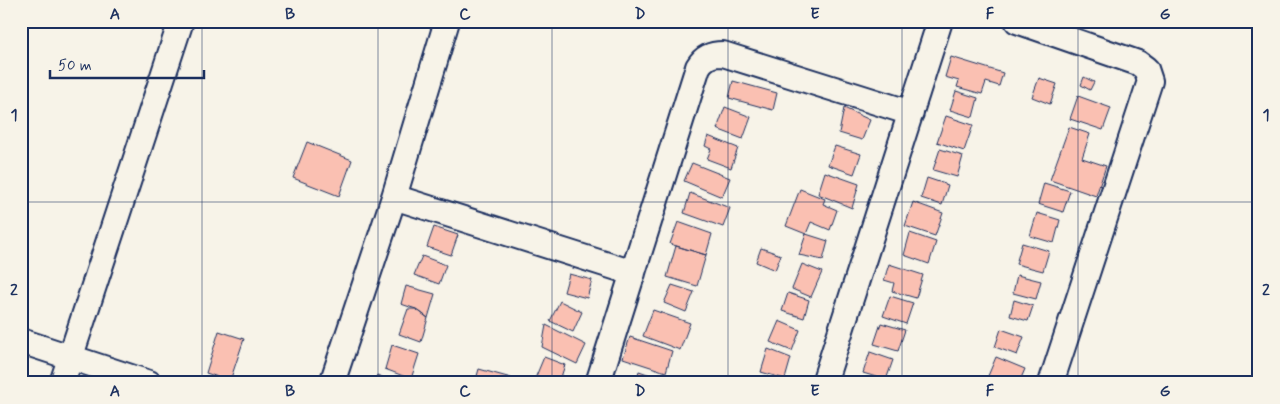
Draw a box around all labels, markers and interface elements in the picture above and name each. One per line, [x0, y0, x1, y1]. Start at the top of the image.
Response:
text: A [110, 4, 120, 25]
text: B [285, 4, 295, 25]
text: C [459, 4, 471, 25]
text: D [634, 4, 646, 25]
text: E [810, 4, 820, 25]
text: F [986, 4, 995, 25]
text: G [1160, 4, 1171, 25]
scale bar [50, 48, 204, 80]
text: 50 m [58, 56, 92, 76]
text: 1 [10, 105, 18, 126]
text: 1 [1262, 105, 1270, 126]
text: 2 [10, 280, 18, 301]
text: 2 [1262, 280, 1270, 301]
text: A [110, 381, 120, 402]
text: B [285, 381, 295, 402]
text: C [459, 381, 471, 402]
text: D [634, 381, 646, 402]
text: E [810, 381, 820, 402]
text: F [986, 381, 995, 402]
text: G [1160, 381, 1171, 402]

